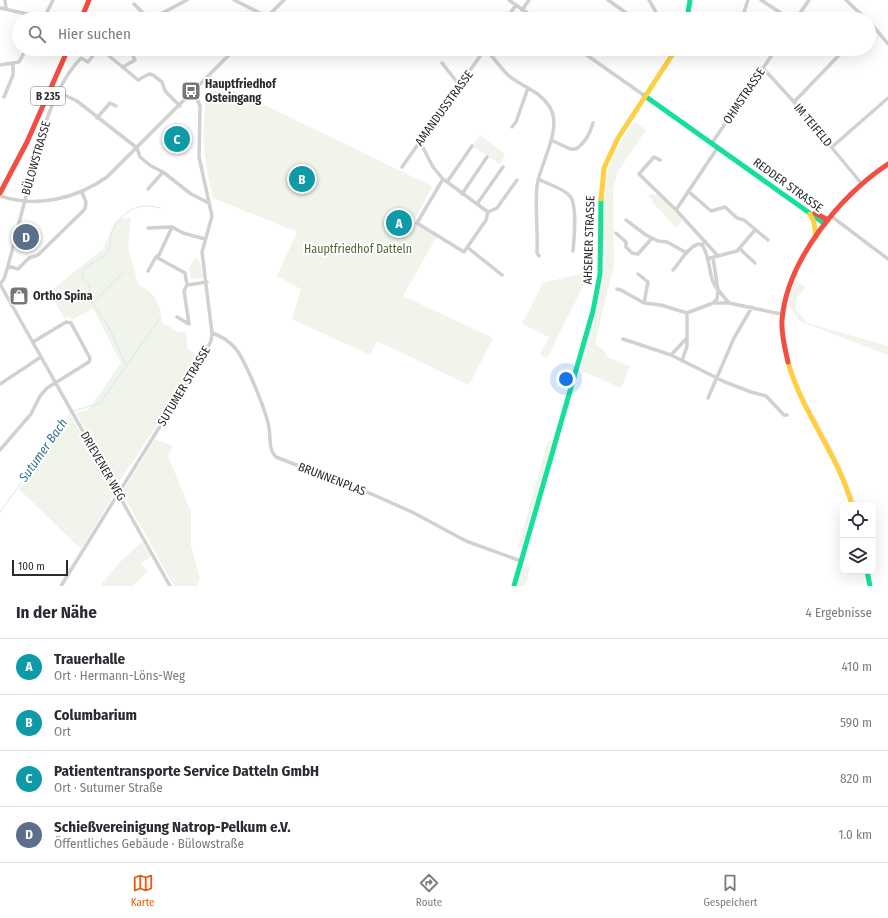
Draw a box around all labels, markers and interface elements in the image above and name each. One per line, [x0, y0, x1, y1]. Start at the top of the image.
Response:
search box [12, 12, 876, 56]
icon: search [26, 23, 48, 45]
text: Hier suchen [58, 25, 131, 43]
street label: OHMSTRASSE [720, 65, 768, 127]
street label: AMANDUSSTRASSE [412, 67, 476, 148]
place label: Hauptfriedhof Osteingang [205, 77, 277, 105]
bus stop icon: Hauptfriedhof Osteingang [180, 80, 202, 102]
road number: B 235 [31, 87, 65, 105]
street label: IM TEIFELD [791, 101, 835, 149]
street label: BÜLOWSTRASSE [17, 119, 53, 197]
pin: C [164, 124, 190, 154]
street label: REDDER STRASSE [750, 155, 826, 215]
pin: B [289, 164, 315, 194]
street label: AHSENER STRASSE [580, 195, 598, 285]
pin: A [386, 208, 412, 238]
pin: D [13, 222, 39, 252]
park label: Hauptfriedhof Datteln [304, 242, 412, 256]
shop icon: Ortho Spina [8, 285, 30, 307]
place label: Ortho Spina [33, 289, 93, 303]
street label: SUTUMER STRASSE [155, 343, 214, 428]
your location [556, 369, 576, 389]
water label: Sutumer Bach [15, 415, 70, 485]
street label: DRIEVENER WEG [78, 429, 129, 503]
street label: BRUNNENPLAS [296, 460, 368, 498]
map controls [840, 502, 876, 574]
button: locate [840, 502, 876, 538]
button: layers [840, 538, 876, 574]
scale bar [12, 558, 68, 577]
text: 100 m [18, 560, 45, 573]
text: In der Nähe [16, 602, 97, 623]
text: 4 Ergebnisse [806, 605, 872, 620]
text: Trauerhalle [54, 650, 125, 668]
text: A [25, 659, 33, 674]
text: 410 m [842, 659, 872, 674]
text: Ort · Hermann-Löns-Weg [54, 668, 185, 683]
text: Columbarium [54, 706, 137, 724]
text: B [25, 715, 33, 730]
text: 590 m [840, 715, 872, 730]
text: Ort [54, 724, 71, 739]
text: Patiententransporte Service Datteln GmbH [54, 762, 319, 780]
text: C [26, 771, 32, 786]
text: 820 m [840, 771, 872, 786]
text: Ort · Sutumer Straße [54, 780, 163, 795]
text: Schießvereinigung Natrop-Pelkum e.V. [54, 818, 291, 836]
text: D [25, 827, 33, 842]
text: 1.0 km [838, 827, 872, 842]
text: Öffentliches Gebäude · Bülowstraße [54, 836, 244, 851]
tab: Karte [131, 872, 155, 909]
tab: Route [416, 872, 442, 909]
tab: Gespeichert [703, 872, 757, 909]

